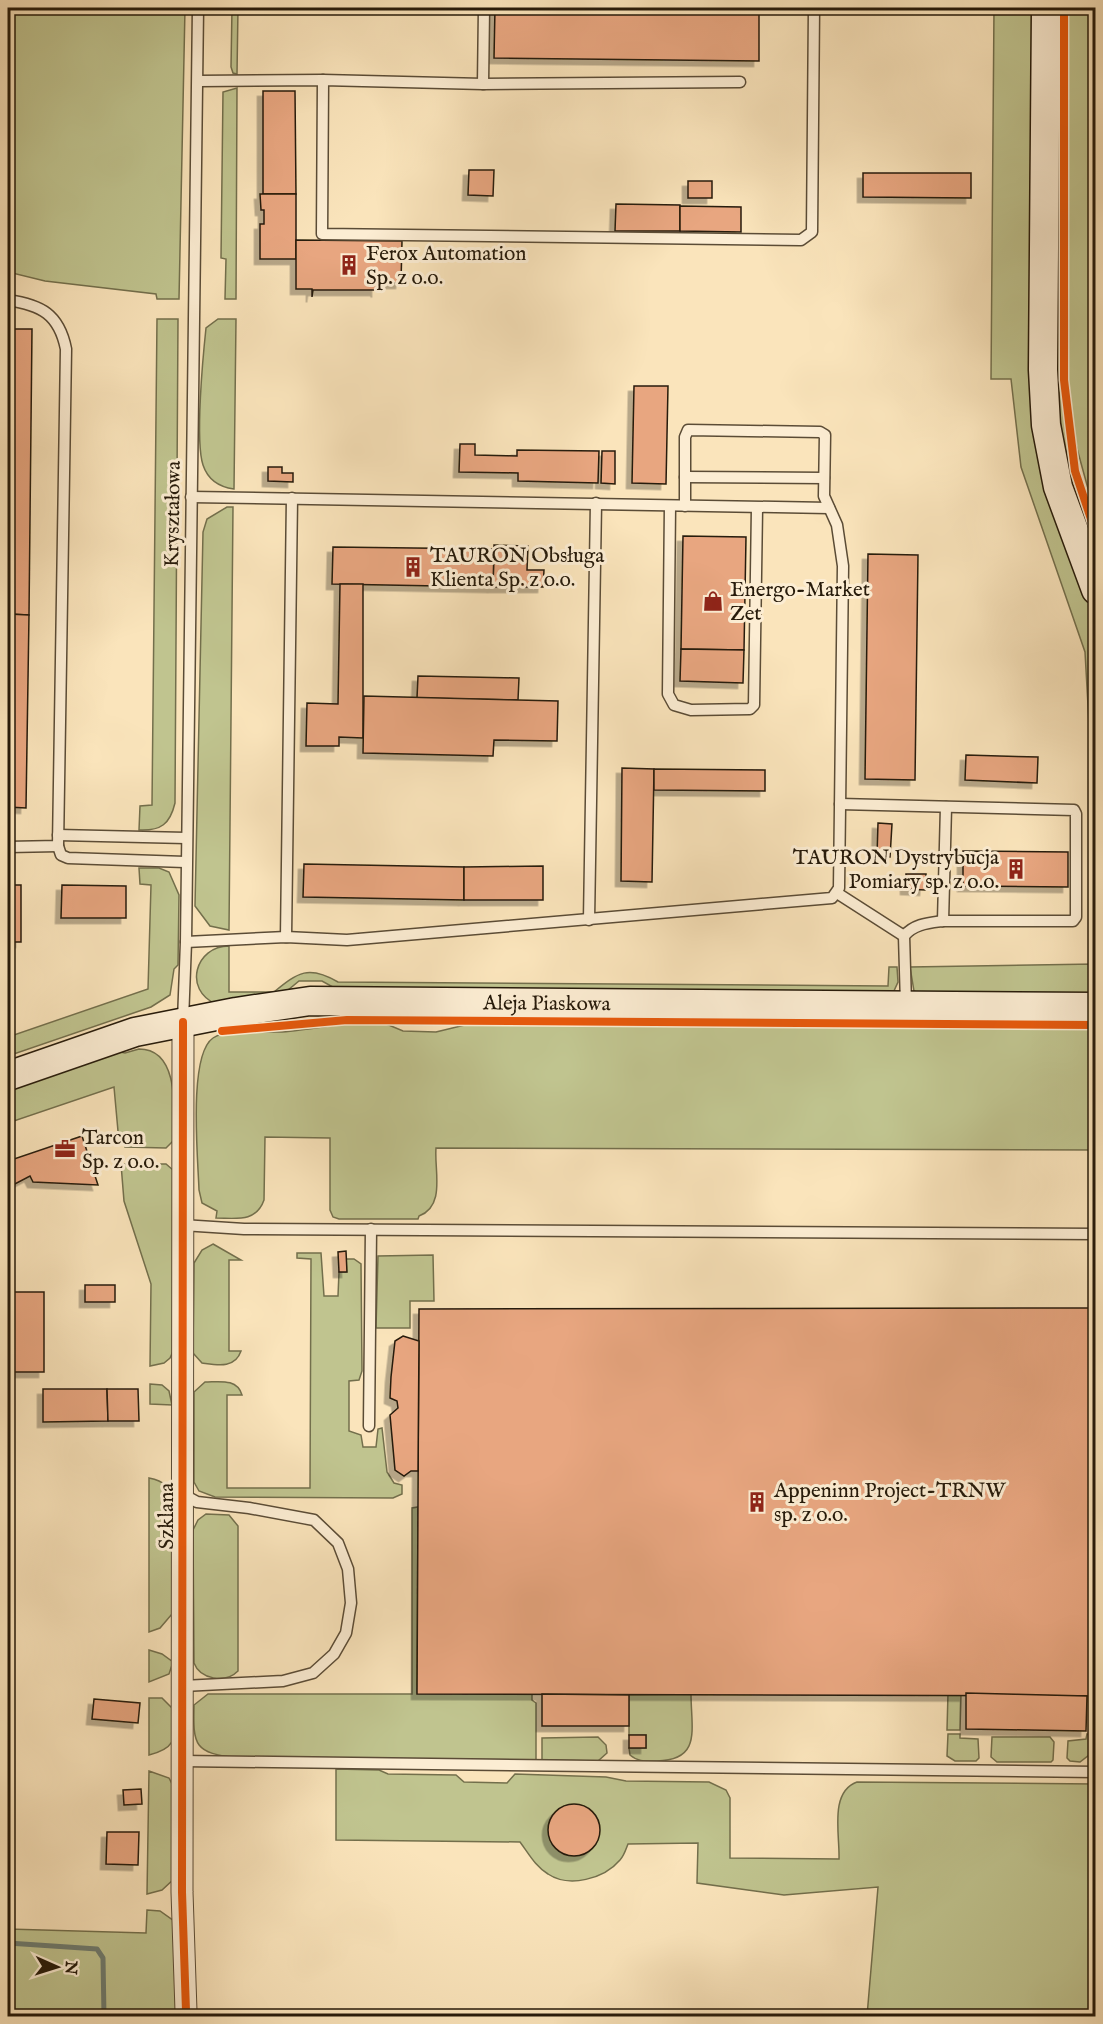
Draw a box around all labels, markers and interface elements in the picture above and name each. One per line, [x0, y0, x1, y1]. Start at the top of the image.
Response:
place label: Ferox Automation Sp. z o.o. [366, 241, 526, 292]
building icon: Ferox Automation Sp. z o.o. [337, 253, 361, 277]
street label: Kryształowa [159, 460, 188, 567]
place label: TAURON Obsługa Klienta Sp. z o.o. [430, 543, 605, 594]
building icon: TAURON Obsługa Klienta Sp. z o.o. [401, 555, 425, 579]
place label: Energo-Market Zet [730, 577, 870, 628]
shop icon: Energo-Market Zet [701, 589, 725, 613]
place label: TAURON Dystrybucja Pomiary sp. z o.o. [793, 845, 1000, 896]
building icon: TAURON Dystrybucja Pomiary sp. z o.o. [1004, 857, 1028, 881]
street label: Aleja Piaskowa [482, 990, 612, 1018]
place label: Tarcon Sp. z o.o. [82, 1125, 159, 1176]
office icon: Tarcon Sp. z o.o. [53, 1137, 77, 1161]
place label: Appeninn Project-TRNW sp. z o.o. [773, 1478, 1006, 1529]
street label: Szklana [154, 1482, 181, 1549]
building icon: Appeninn Project-TRNW sp. z o.o. [745, 1490, 769, 1514]
north arrow [27, 1937, 87, 1997]
text: N [60, 1959, 80, 1975]

